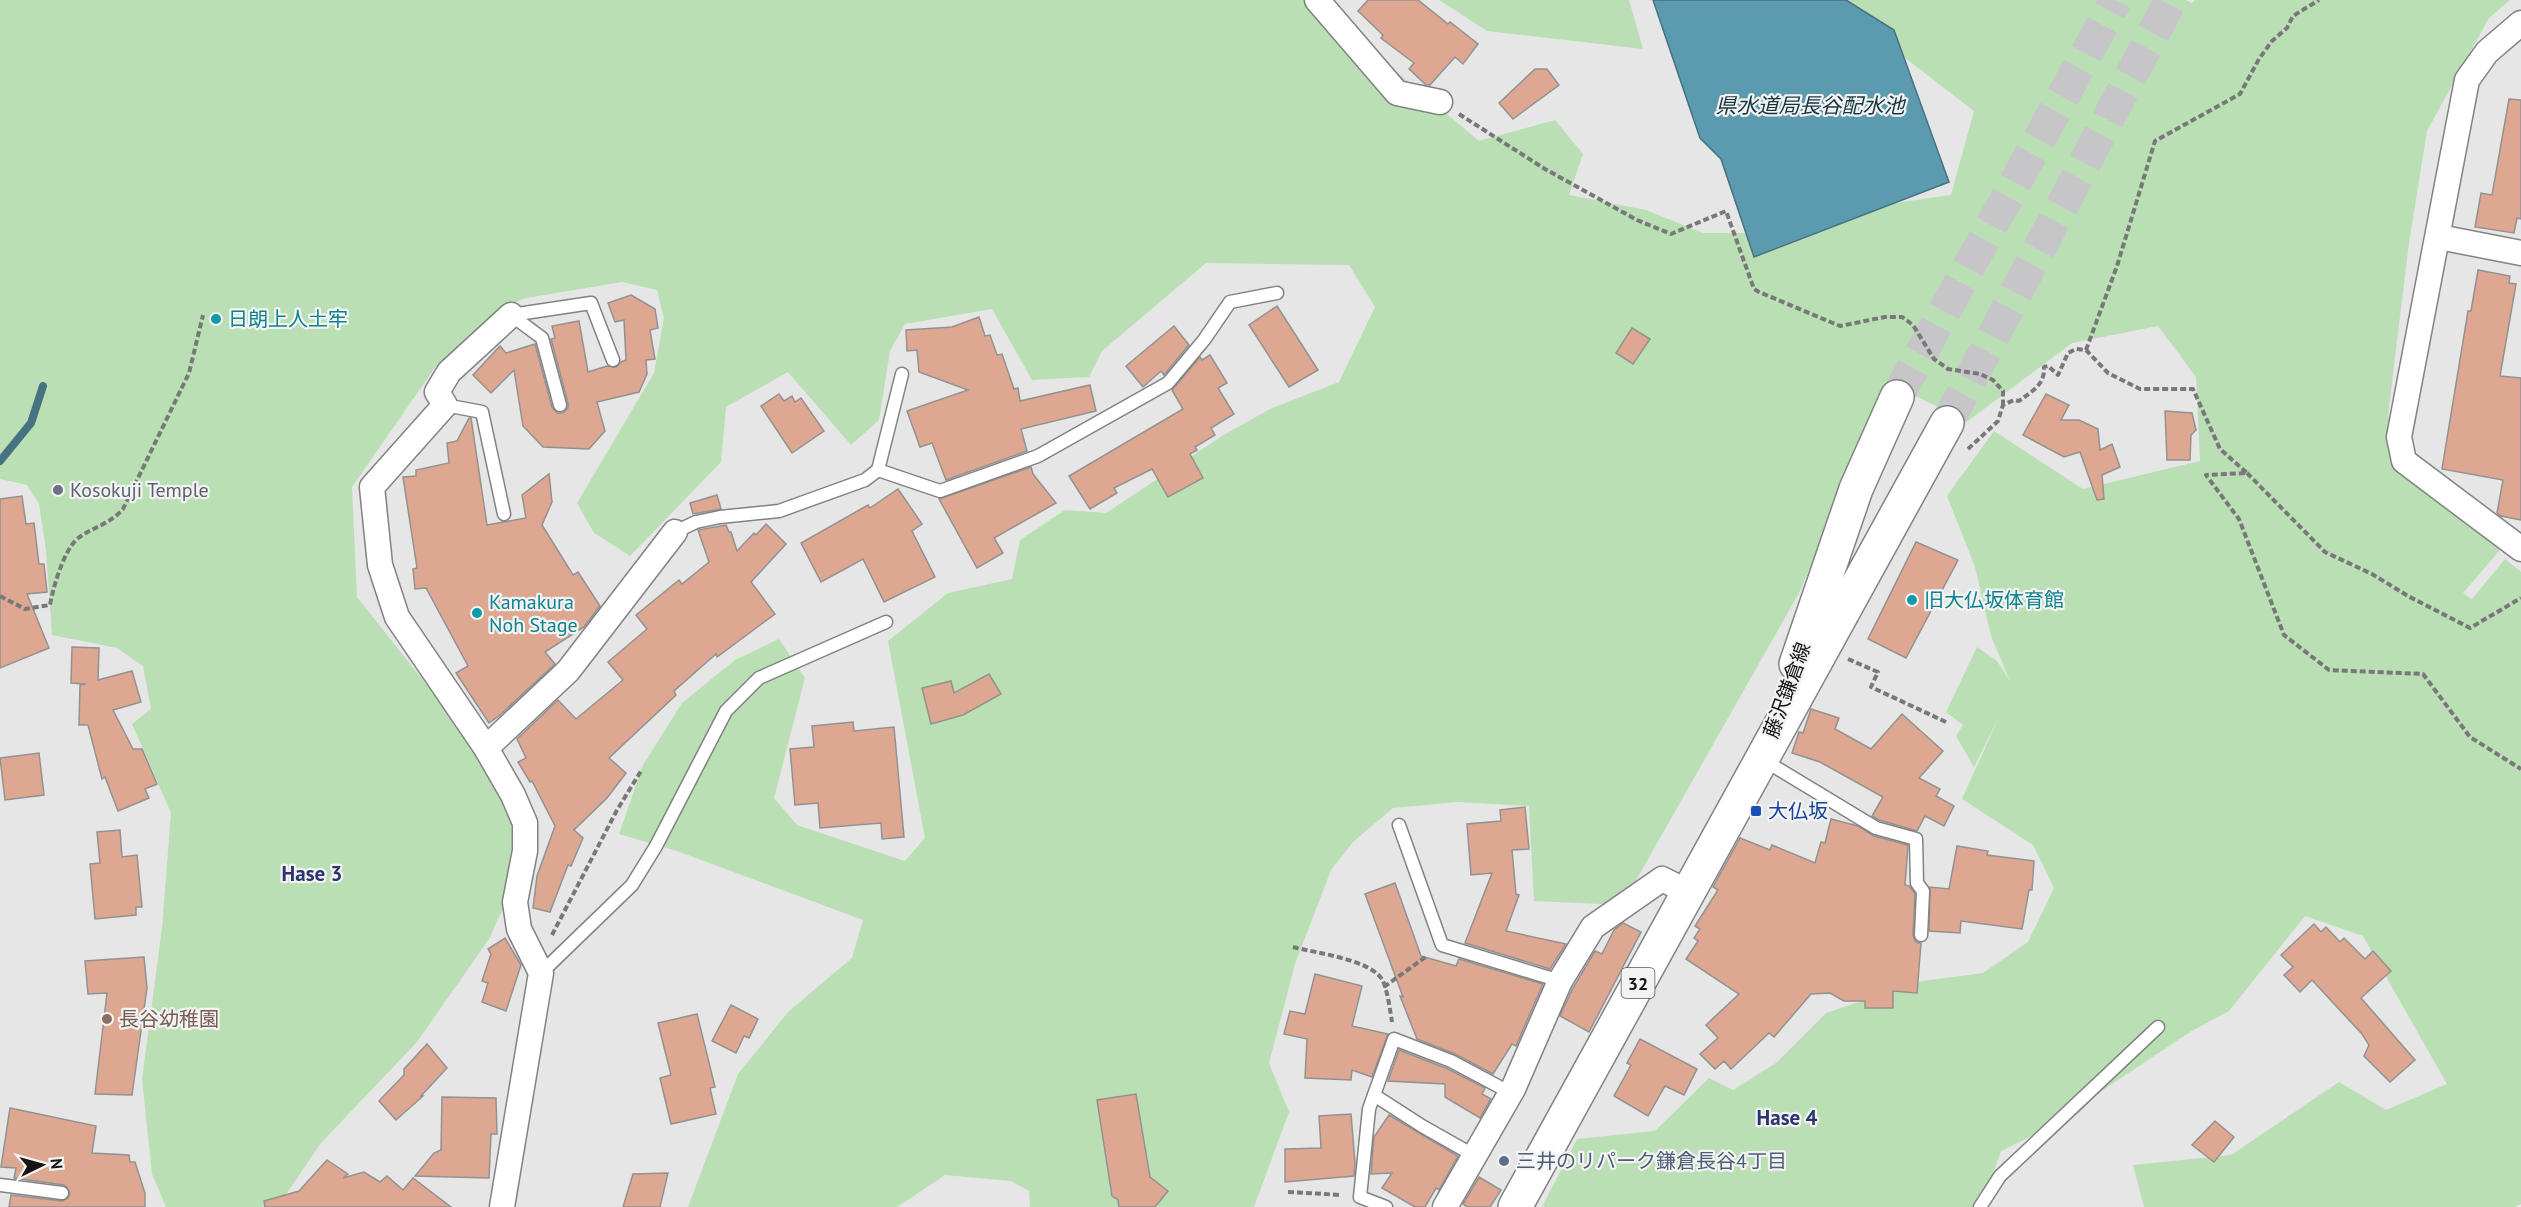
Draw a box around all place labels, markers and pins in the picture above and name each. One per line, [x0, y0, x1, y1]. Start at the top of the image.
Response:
place label: 日朗上人土牢 [228, 306, 348, 332]
marker: 日朗上人土牢 [209, 312, 223, 326]
place label: Kosokuji Temple [70, 477, 209, 503]
marker: Kosokuji Temple [51, 483, 65, 497]
place label: 旧大仏坂体育館 [1924, 587, 2064, 613]
place label: Kamakura Noh Stage [489, 589, 578, 638]
marker: 旧大仏坂体育館 [1905, 593, 1919, 607]
marker: Kamakura Noh Stage [470, 606, 484, 620]
place label: 大仏坂 [1768, 798, 1828, 824]
marker: 大仏坂 [1749, 804, 1763, 818]
place label: 長谷幼稚園 [119, 1006, 219, 1032]
marker: 長谷幼稚園 [100, 1012, 114, 1026]
place label: 三井のリパーク鎌倉長谷4丁目 [1516, 1148, 1787, 1174]
marker: 三井のリパーク鎌倉長谷4丁目 [1497, 1154, 1511, 1168]

